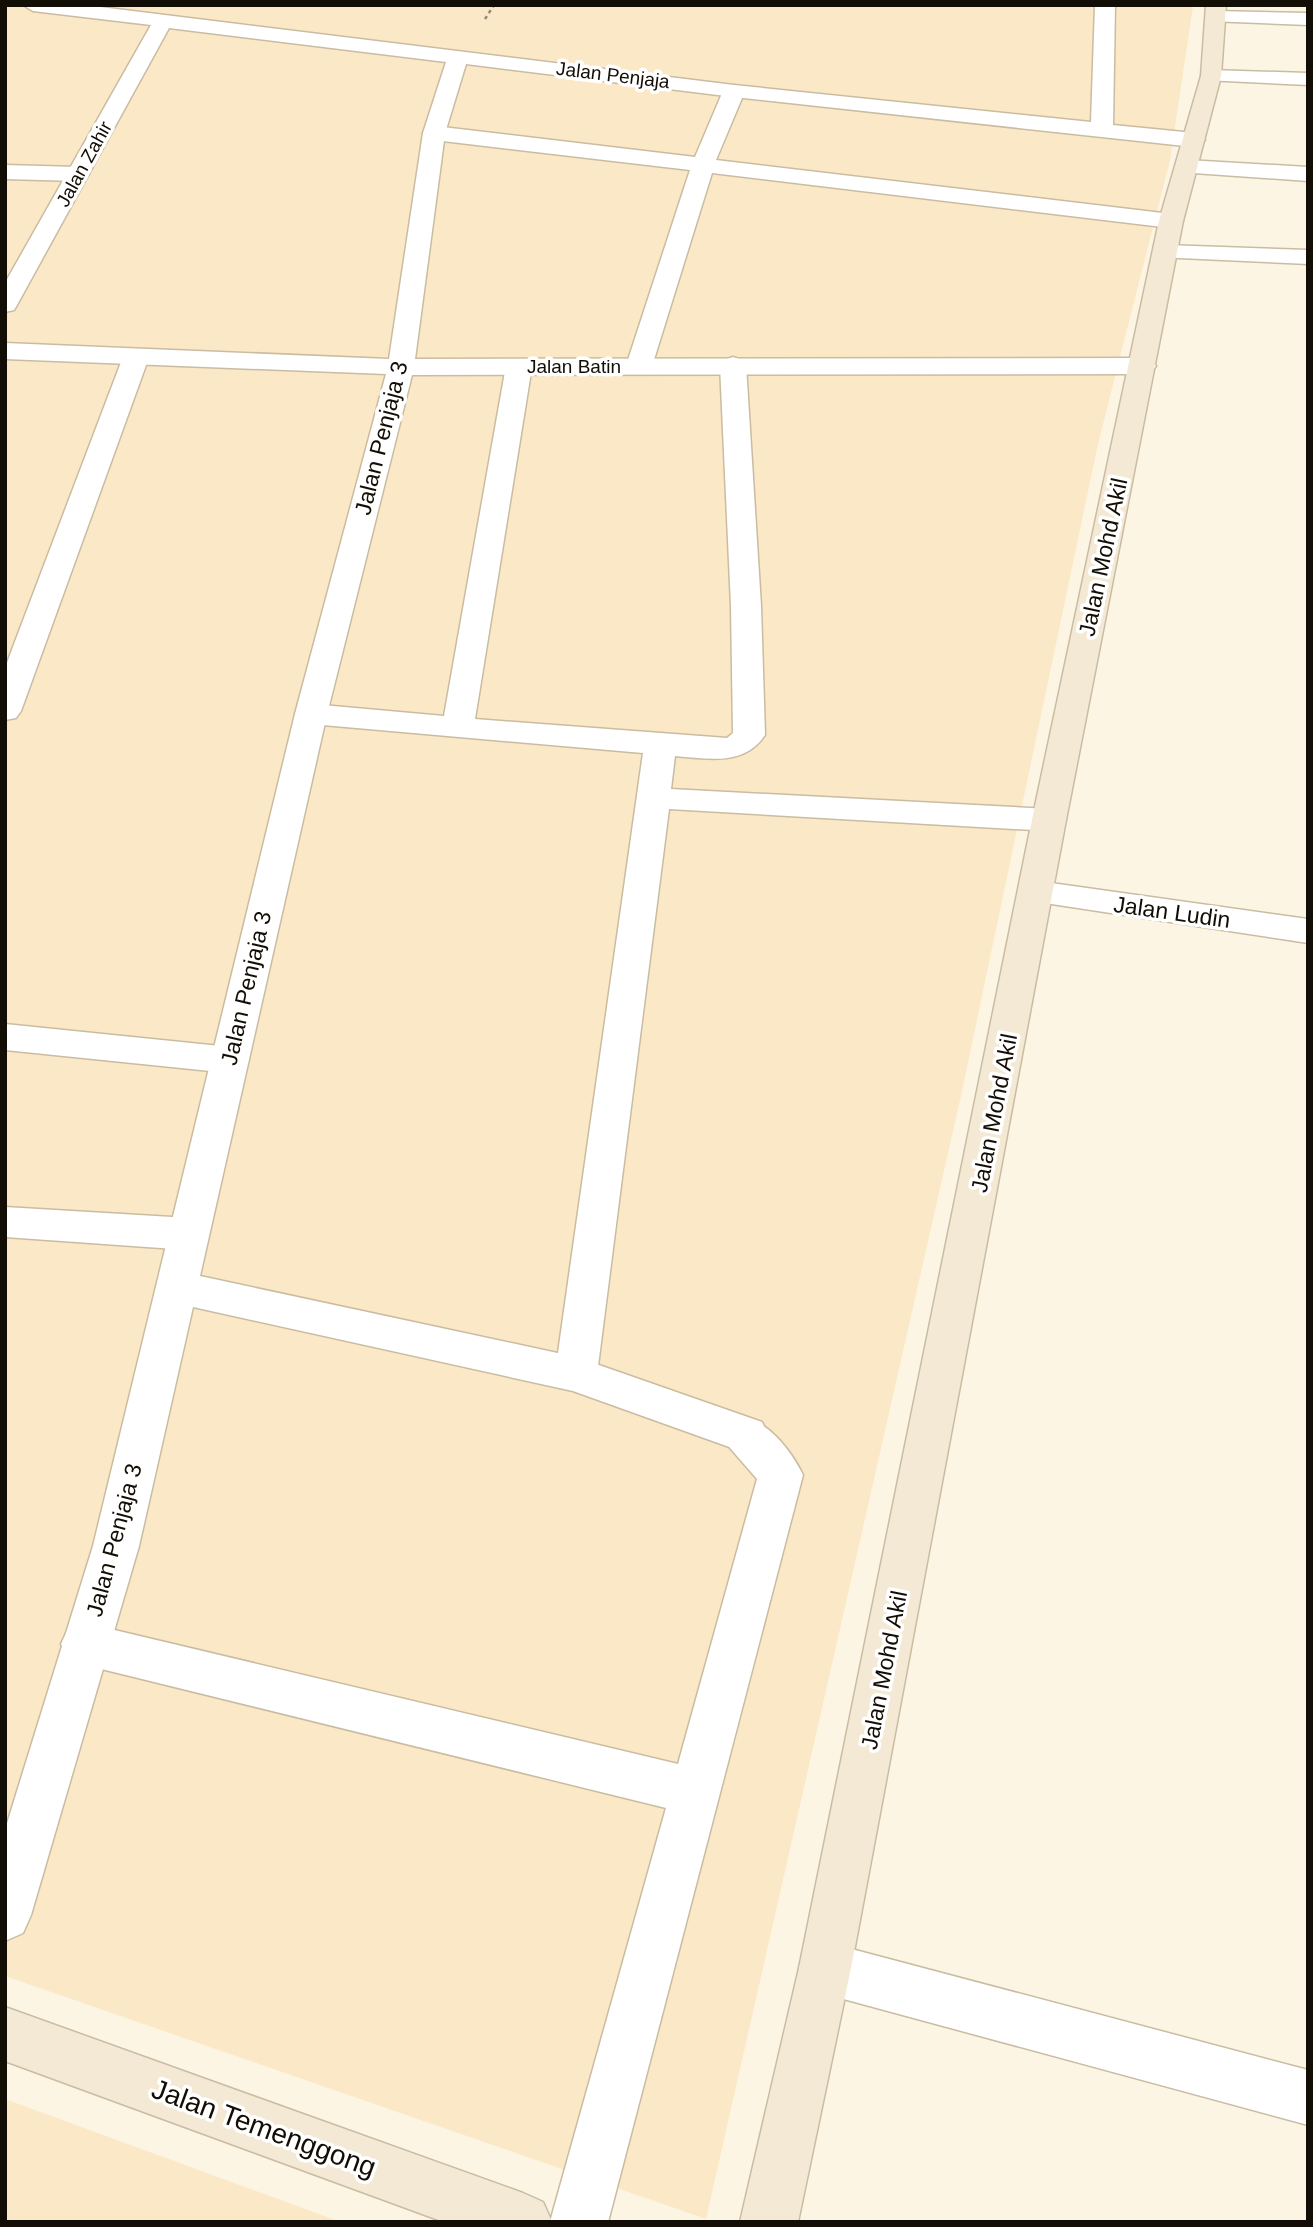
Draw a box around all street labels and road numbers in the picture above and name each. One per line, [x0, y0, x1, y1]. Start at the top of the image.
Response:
street label: Jalan Penjaja [555, 58, 671, 92]
street label: Jalan Zahir [52, 117, 116, 210]
street label: Jalan Batin [527, 356, 621, 377]
street label: Jalan Penjaja 3 [349, 359, 413, 517]
street label: Jalan Mohd Akil [1074, 476, 1132, 638]
street label: Jalan Ludin [1112, 891, 1232, 933]
street label: Jalan Penjaja 3 [216, 908, 276, 1068]
street label: Jalan Mohd Akil [966, 1031, 1022, 1195]
street label: Jalan Penjaja 3 [81, 1461, 147, 1619]
street label: Jalan Mohd Akil [856, 1588, 912, 1752]
street label: Jalan Temenggong [148, 2073, 380, 2183]

